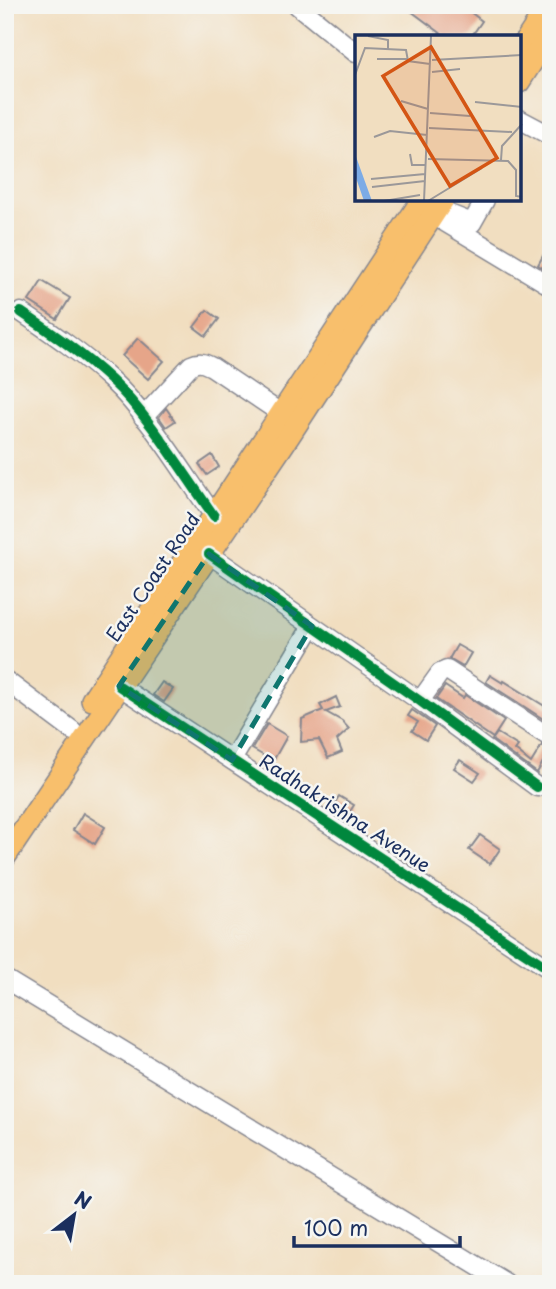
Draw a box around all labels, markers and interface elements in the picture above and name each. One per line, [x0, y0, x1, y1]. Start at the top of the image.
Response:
inset map [355, 35, 521, 201]
street label: East Coast Road [98, 506, 206, 647]
street label: Radhakrishna Avenue [254, 746, 437, 878]
north arrow [38, 1180, 108, 1250]
text: N [70, 1184, 97, 1215]
scale bar [294, 1205, 460, 1249]
text: 100 m [304, 1211, 368, 1243]

